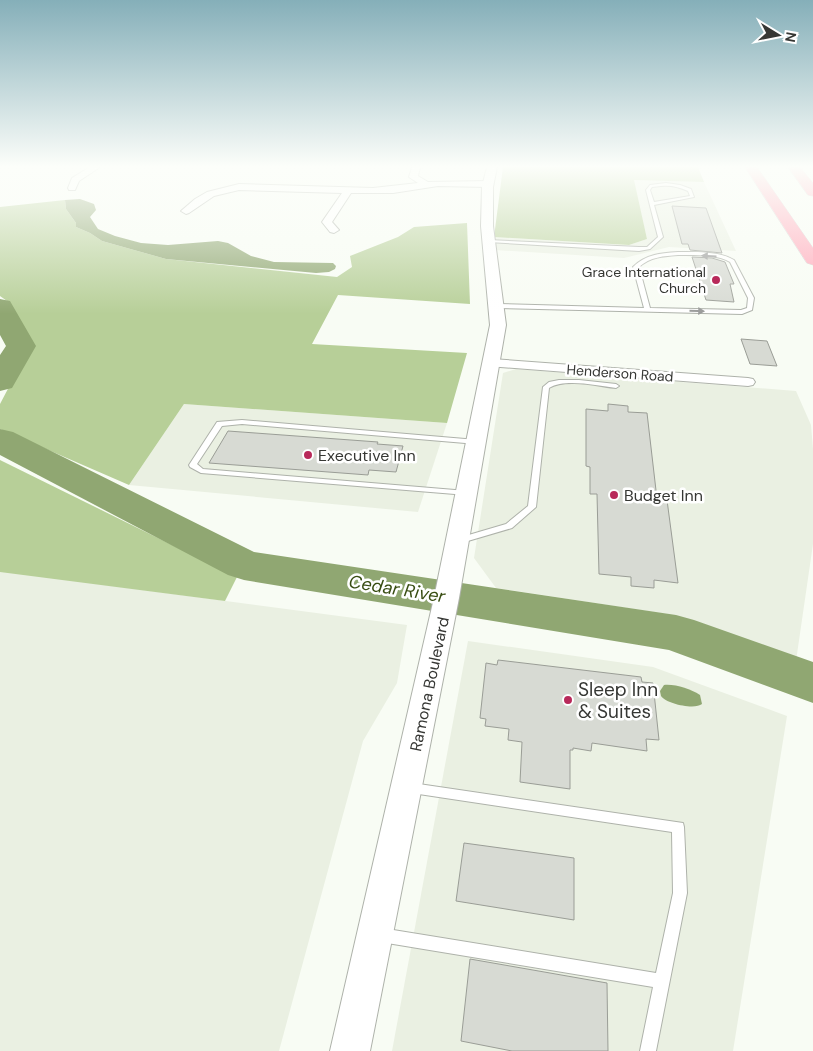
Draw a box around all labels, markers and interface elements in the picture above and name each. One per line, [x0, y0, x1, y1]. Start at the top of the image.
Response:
north arrow [753, 10, 803, 60]
text: N [781, 31, 801, 44]
one-way arrow [700, 251, 716, 259]
place label: Grace International Church [582, 263, 706, 297]
marker: Grace International Church [710, 274, 722, 286]
one-way arrow [689, 307, 705, 315]
street label: Henderson Road [566, 360, 674, 386]
place label: Executive Inn [318, 445, 416, 466]
marker: Executive Inn [302, 449, 314, 461]
place label: Budget Inn [624, 485, 703, 506]
marker: Budget Inn [608, 489, 620, 501]
water label: Cedar River [347, 570, 448, 609]
street label: Ramona Boulevard [405, 615, 454, 753]
place label: Sleep Inn & Suites [578, 677, 658, 724]
marker: Sleep Inn & Suites [562, 694, 574, 706]

